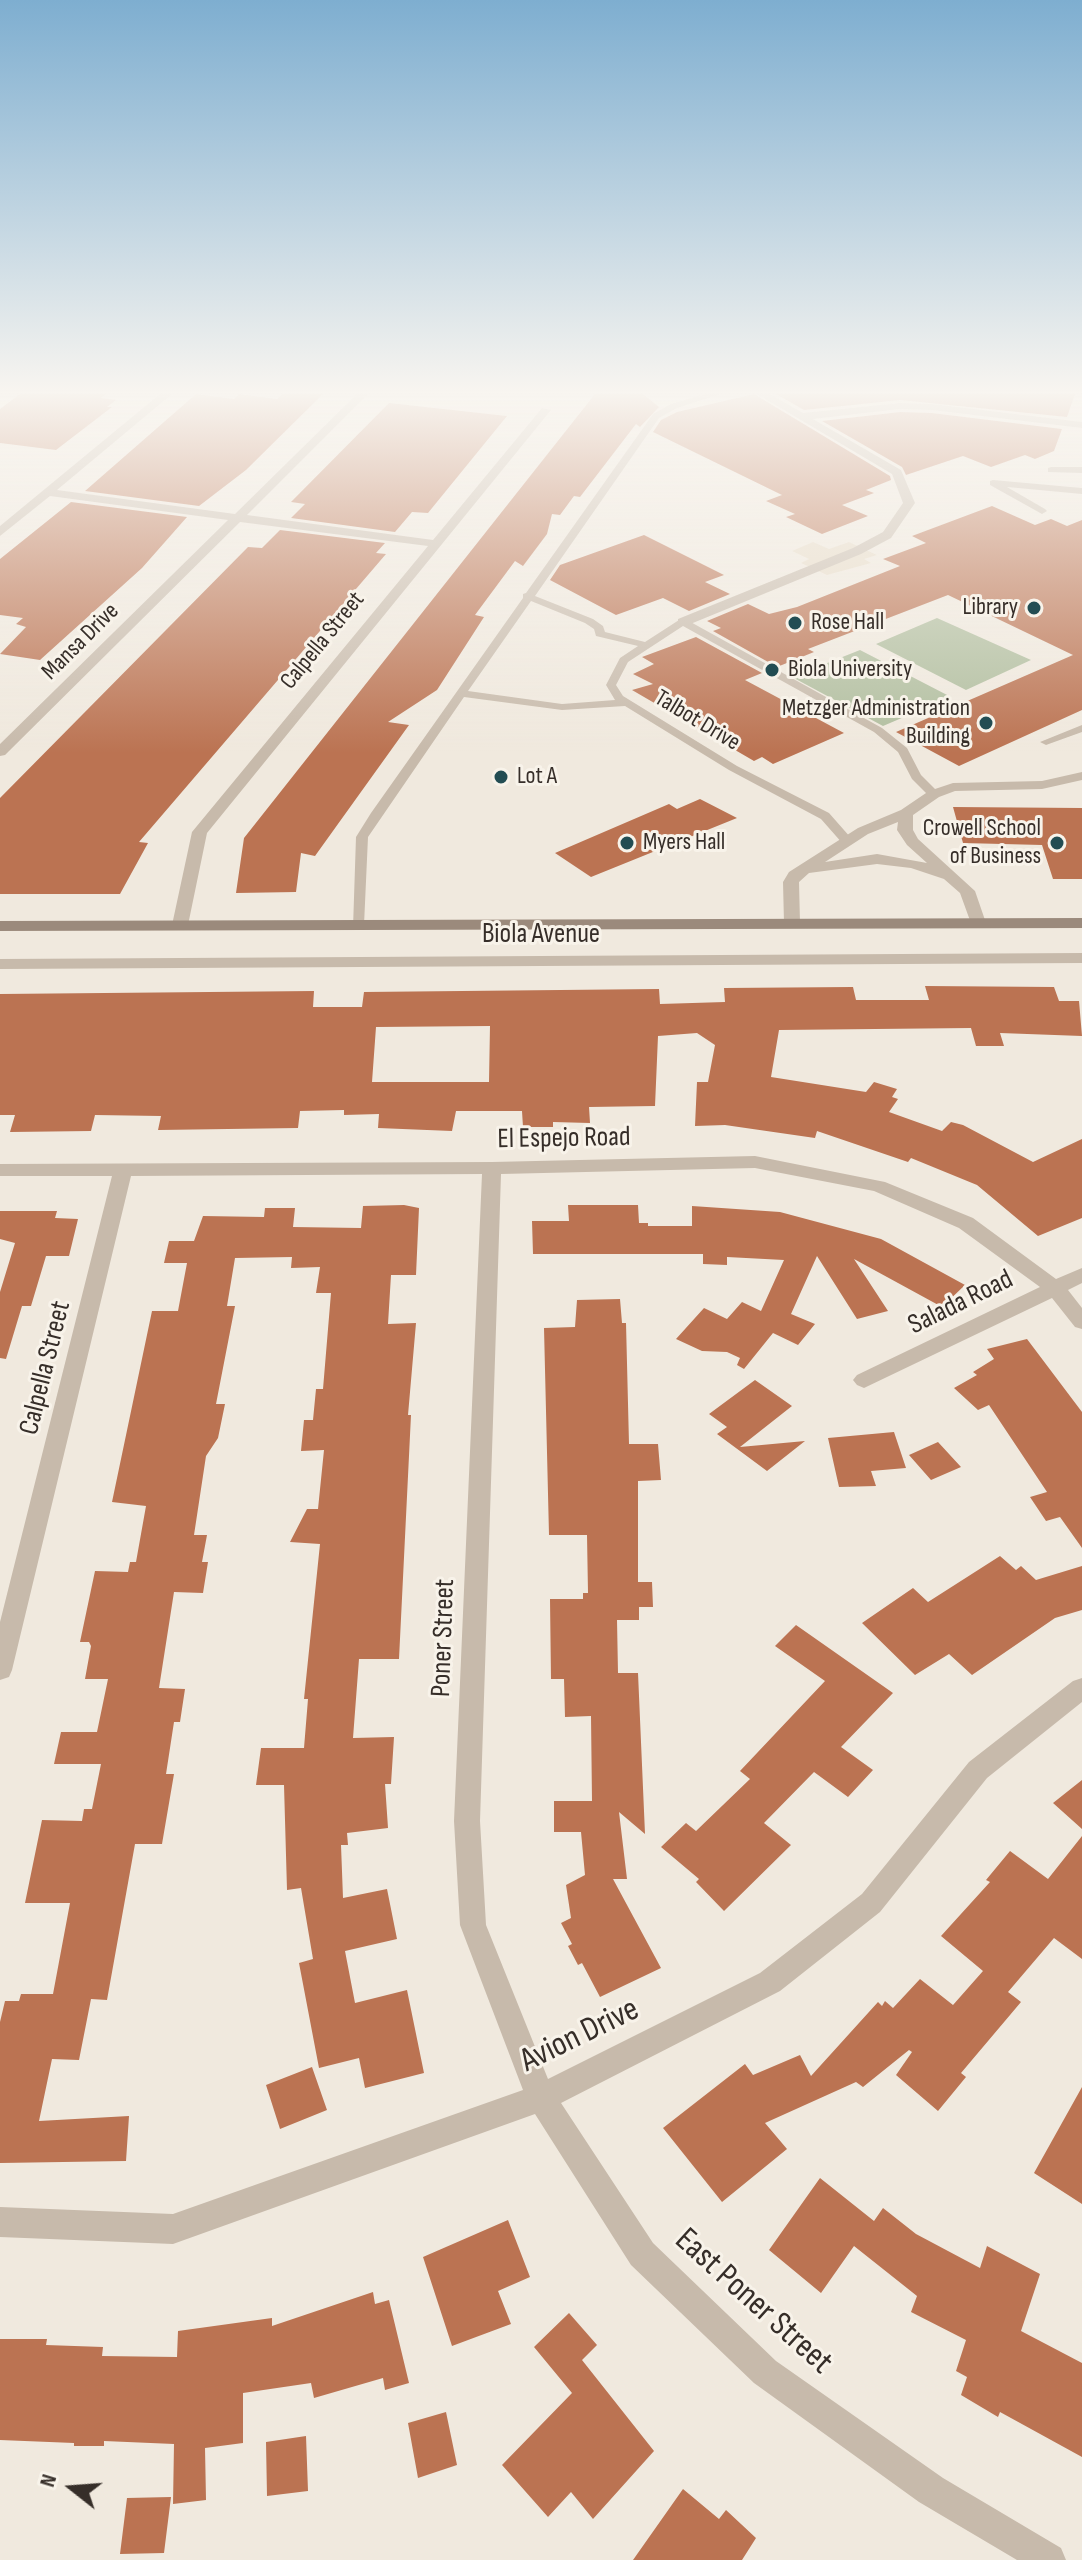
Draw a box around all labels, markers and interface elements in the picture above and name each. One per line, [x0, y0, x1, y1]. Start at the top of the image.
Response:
street label: Calpella Street [275, 586, 371, 696]
place label: Library [963, 594, 1018, 622]
street label: Mansa Drive [36, 597, 126, 687]
marker: Library [1025, 599, 1043, 617]
place label: Rose Hall [811, 609, 884, 637]
marker: Rose Hall [786, 614, 804, 632]
place label: Biola University [788, 656, 912, 684]
marker: Biola University [763, 661, 781, 679]
street label: Talbot Drive [649, 684, 745, 758]
place label: Metzger Administration Building [782, 695, 970, 751]
marker: Metzger Administration Building [977, 714, 995, 732]
place label: Lot A [517, 763, 557, 791]
marker: Lot A [492, 768, 510, 786]
place label: Crowell School of Business [923, 815, 1041, 871]
place label: Myers Hall [643, 829, 725, 857]
marker: Myers Hall [618, 834, 636, 852]
marker: Crowell School of Business [1048, 834, 1066, 852]
street label: Biola Avenue [482, 918, 600, 952]
street label: El Espejo Road [497, 1121, 631, 1157]
street label: Salada Road [903, 1263, 1019, 1343]
street label: Calpella Street [13, 1298, 79, 1438]
street label: Poner Street [425, 1578, 463, 1698]
street label: Avion Drive [514, 1990, 646, 2082]
street label: East Poner Street [666, 2221, 840, 2383]
north arrow [32, 2448, 112, 2528]
text: N [34, 2471, 63, 2490]

